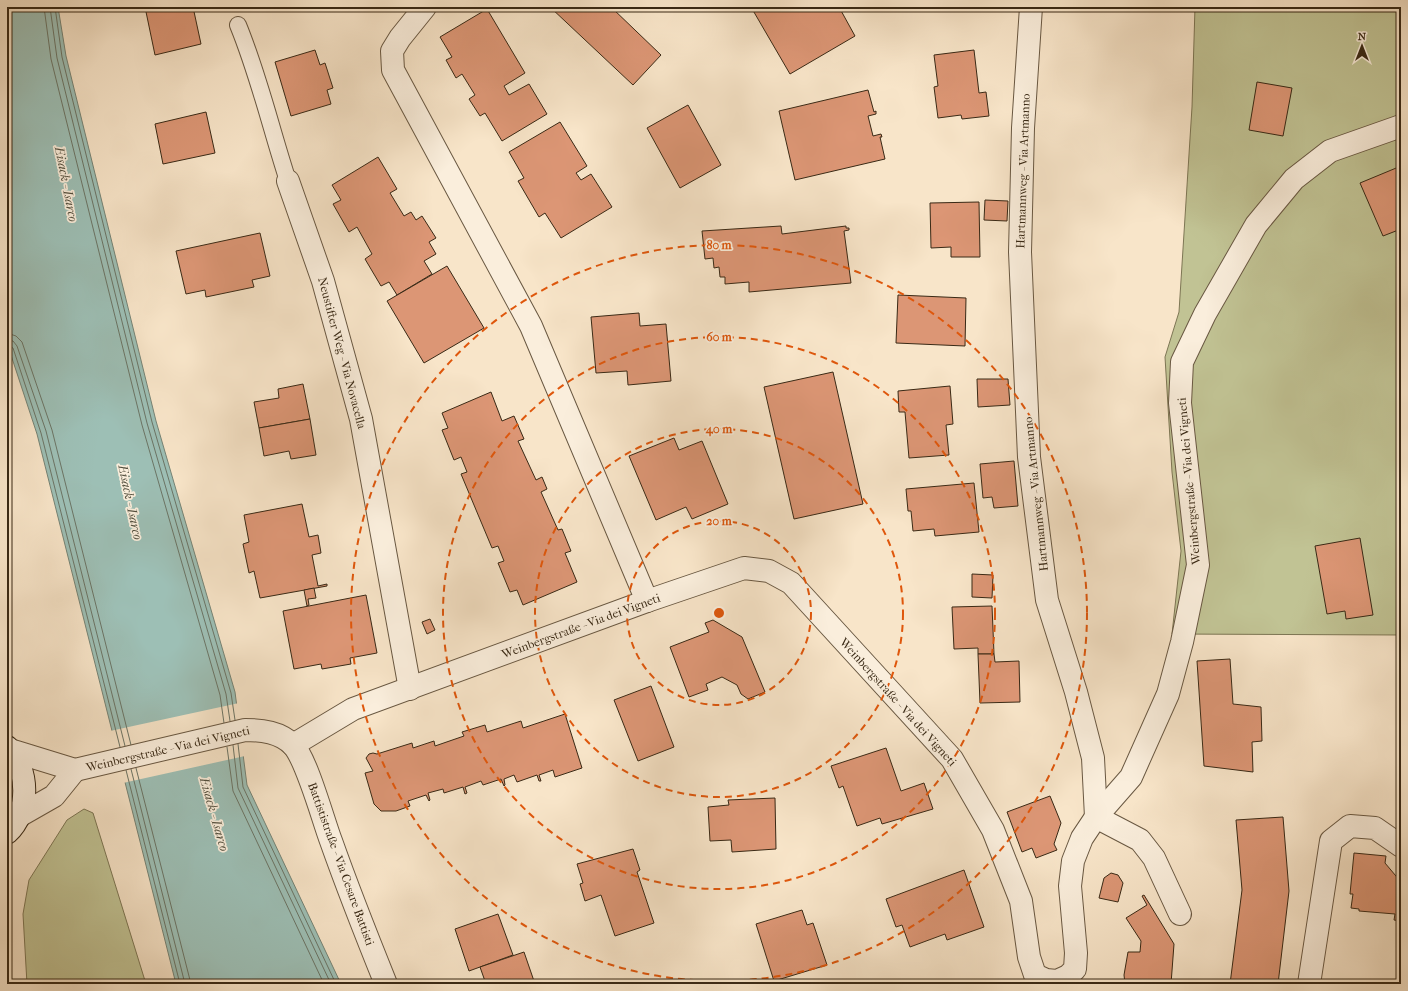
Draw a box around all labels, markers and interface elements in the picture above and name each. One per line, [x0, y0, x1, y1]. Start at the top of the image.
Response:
north arrow [1342, 26, 1382, 66]
text: N [1358, 30, 1367, 43]
street label: Hartmannweg - Via Artmanno [1013, 93, 1033, 249]
water label: Eisack - Isarco [52, 144, 81, 223]
text: 80 m [706, 238, 733, 252]
street label: Neustifter Weg - Via Novacella [315, 276, 369, 431]
text: 60 m [706, 330, 733, 344]
street label: Weinbergstraße - Via dei Vigneti [1175, 396, 1203, 566]
street label: Hartmannweg - Via Artmanno [1021, 416, 1051, 572]
text: 40 m [705, 422, 733, 437]
water label: Eisack - Isarco [115, 462, 146, 541]
text: 20 m [706, 514, 733, 528]
street label: Weinbergstraße - Via dei Vigneti [499, 591, 663, 662]
centre of rings [712, 606, 726, 620]
street label: Weinbergstraße - Via dei Vigneti [836, 634, 960, 769]
street label: Weinbergstraße - Via dei Vigneti [84, 723, 252, 775]
water label: Eisack - Isarco [197, 774, 232, 853]
street label: Battististraße - Via Cesare Battisti [305, 781, 377, 948]

